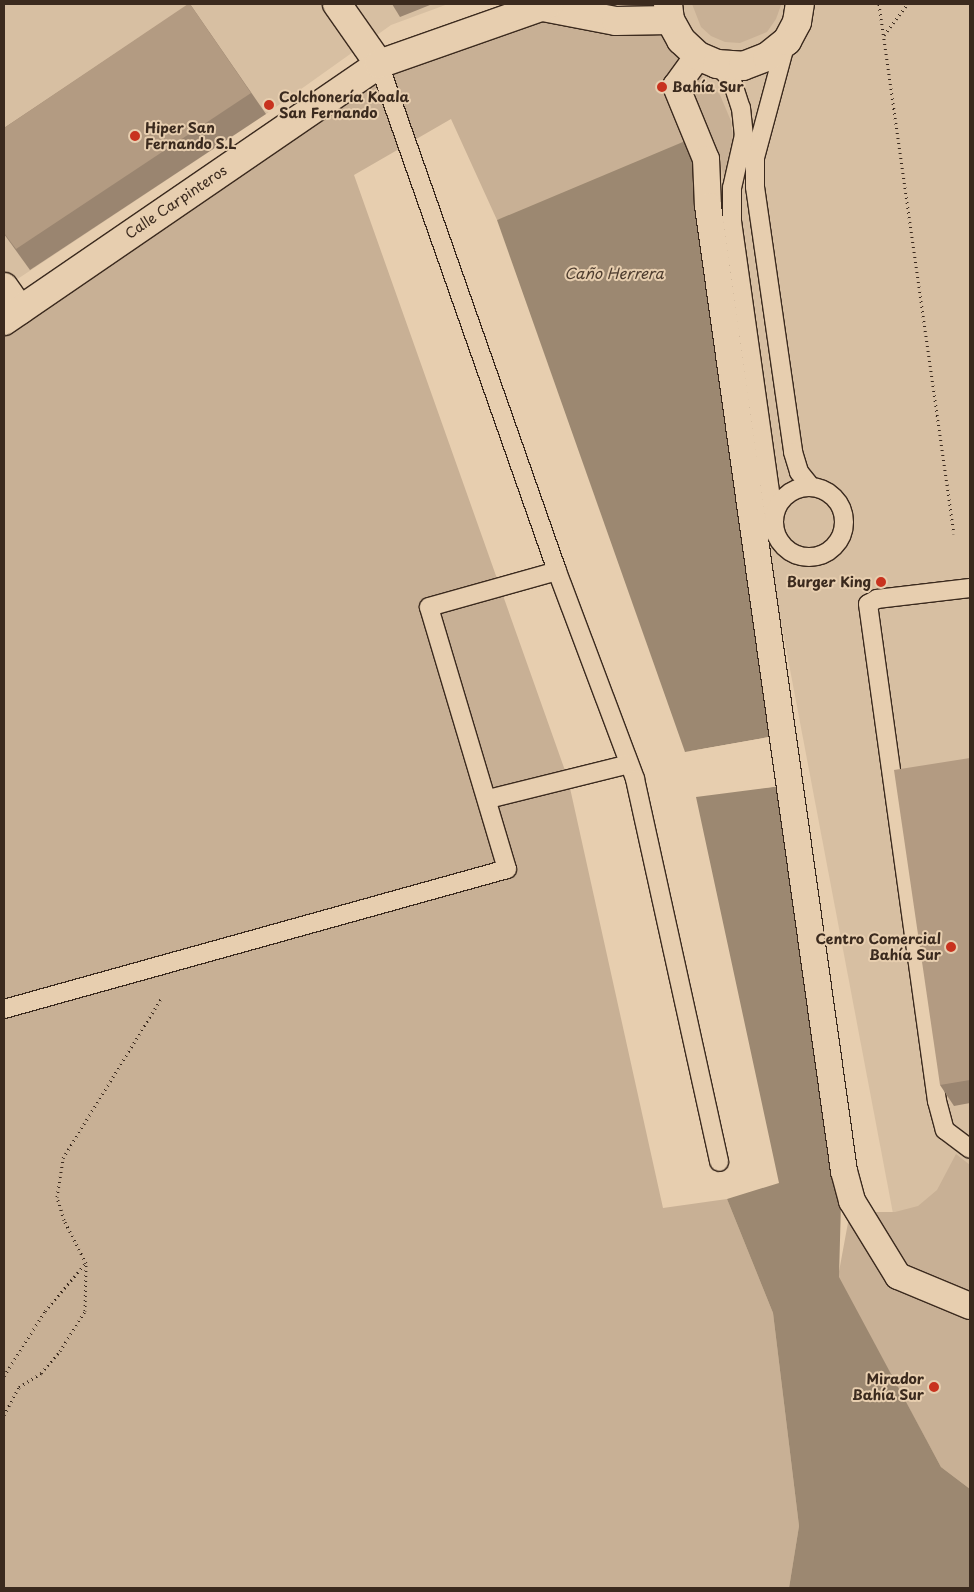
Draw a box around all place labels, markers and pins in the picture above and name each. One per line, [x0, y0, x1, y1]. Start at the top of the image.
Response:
place label: Bahía Sur [672, 79, 743, 95]
marker: Bahía Sur [656, 81, 668, 93]
place label: Colchonería Koala San Fernando [279, 89, 410, 121]
marker: Colchonería Koala San Fernando [263, 99, 275, 111]
place label: Hiper San Fernando S.L [145, 120, 237, 152]
marker: Hiper San Fernando S.L [129, 130, 141, 142]
place label: Burger King [787, 574, 871, 590]
marker: Burger King [875, 576, 887, 588]
place label: Centro Comercial Bahía Sur [815, 931, 941, 964]
marker: Centro Comercial Bahía Sur [945, 941, 957, 953]
place label: Mirador Bahía Sur [853, 1371, 924, 1404]
marker: Mirador Bahía Sur [928, 1381, 940, 1393]

